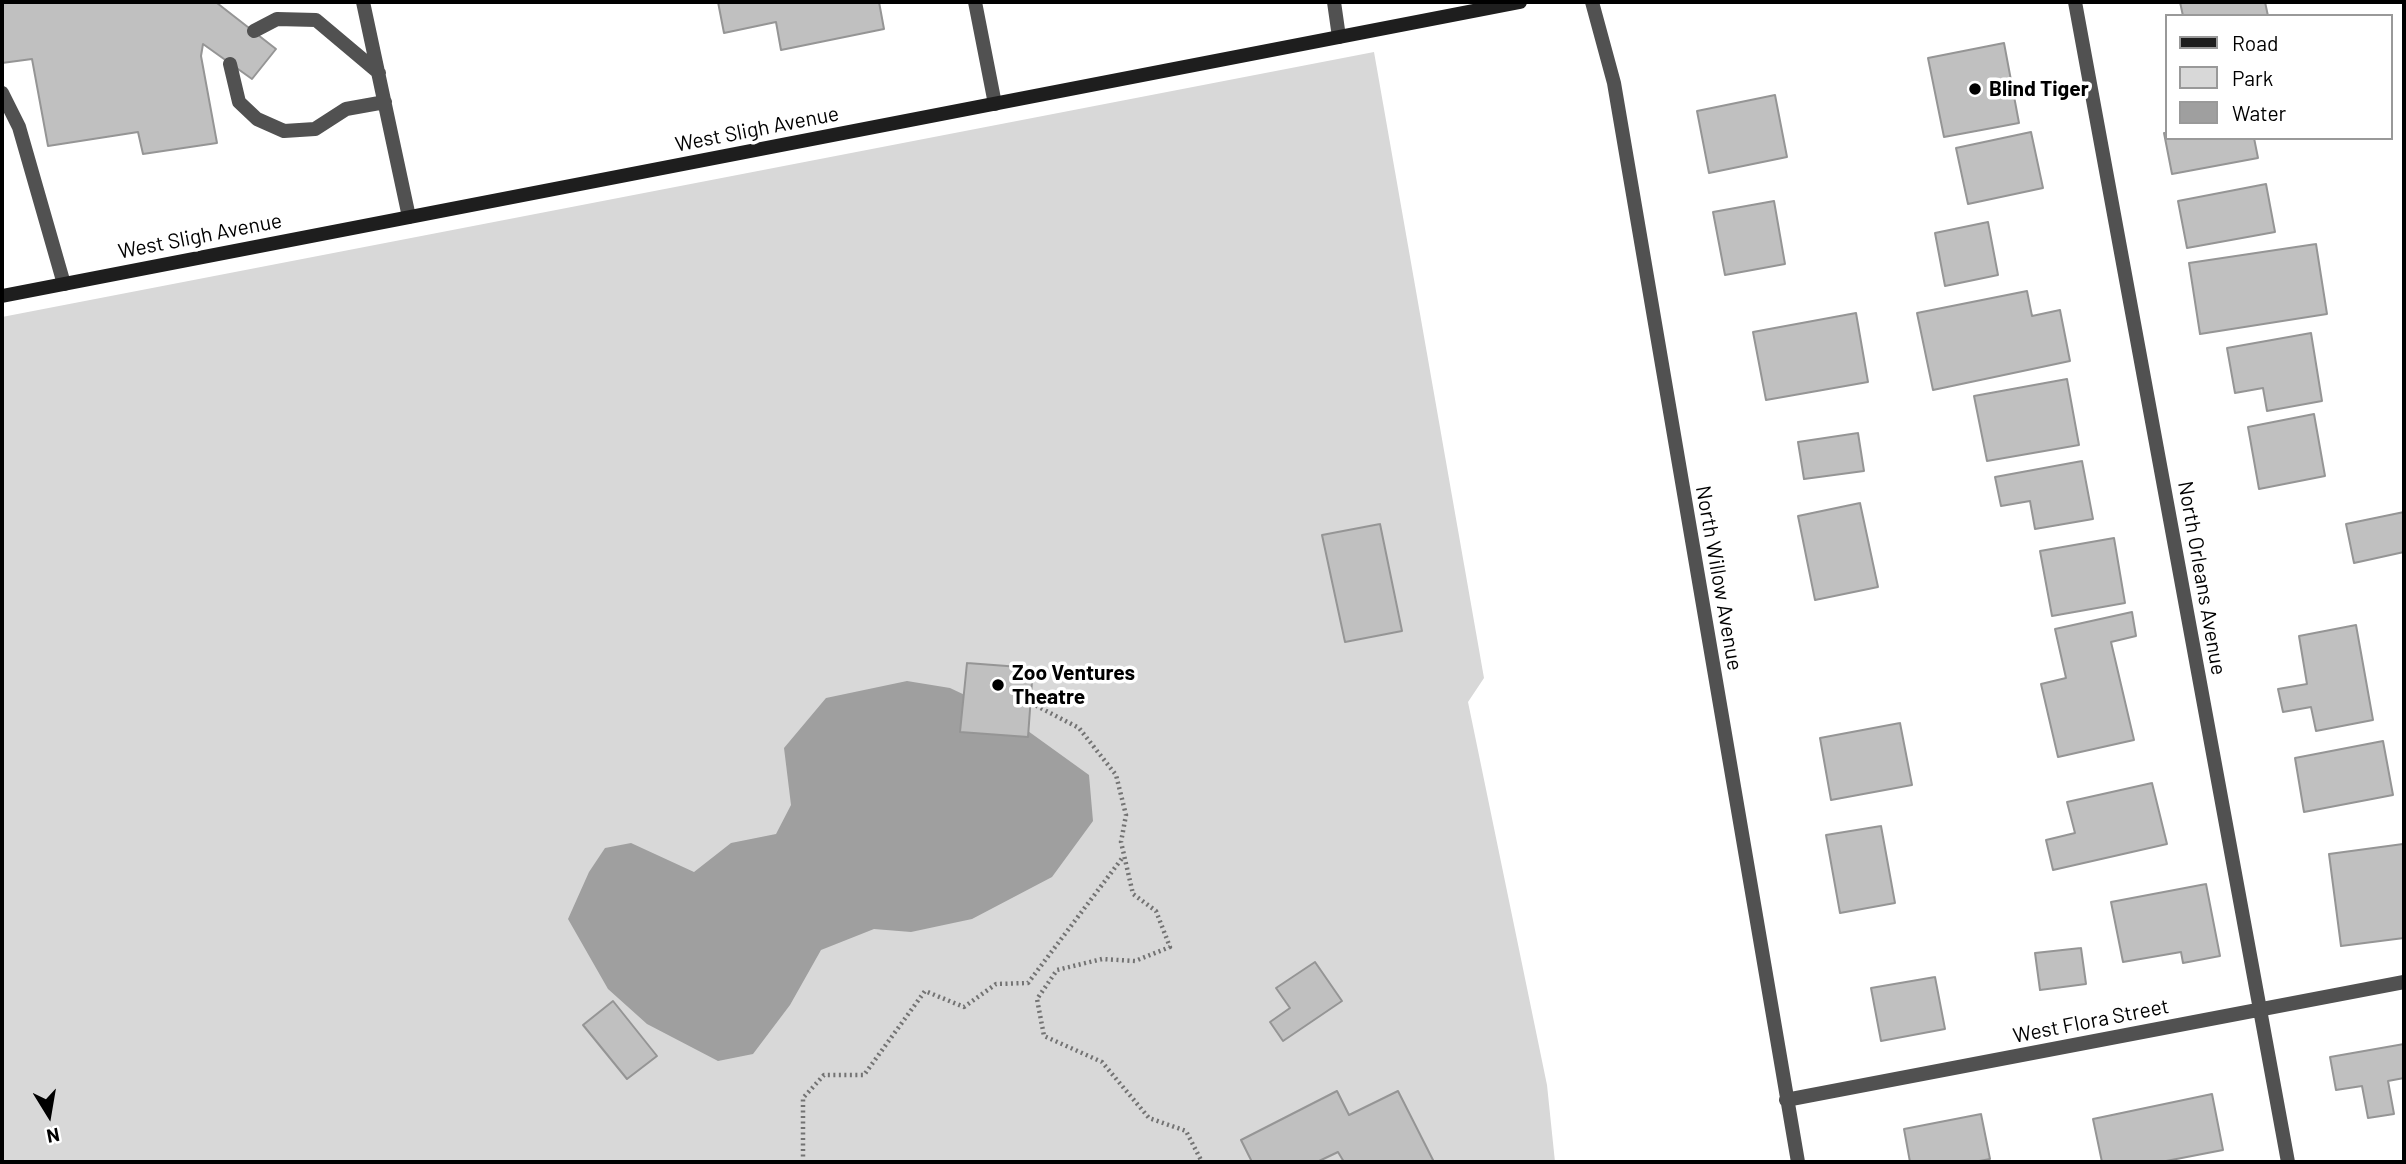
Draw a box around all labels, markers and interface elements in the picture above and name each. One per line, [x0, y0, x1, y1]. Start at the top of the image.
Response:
legend [2164, 14, 2392, 140]
text: Road [2232, 30, 2278, 55]
text: Park [2232, 65, 2273, 90]
place label: Blind Tiger [1989, 76, 2089, 102]
marker: Blind Tiger [1967, 81, 1983, 97]
text: Water [2232, 100, 2286, 125]
street label: West Sligh Avenue [673, 101, 841, 157]
street label: West Sligh Avenue [116, 208, 284, 264]
street label: North Orleans Avenue [2173, 479, 2231, 677]
street label: North Willow Avenue [1690, 484, 1748, 672]
place label: Zoo Ventures Theatre [1012, 660, 1135, 710]
marker: Zoo Ventures Theatre [990, 677, 1006, 693]
street label: West Flora Street [2011, 994, 2171, 1048]
north arrow [14, 1080, 84, 1150]
text: N [45, 1124, 62, 1149]

